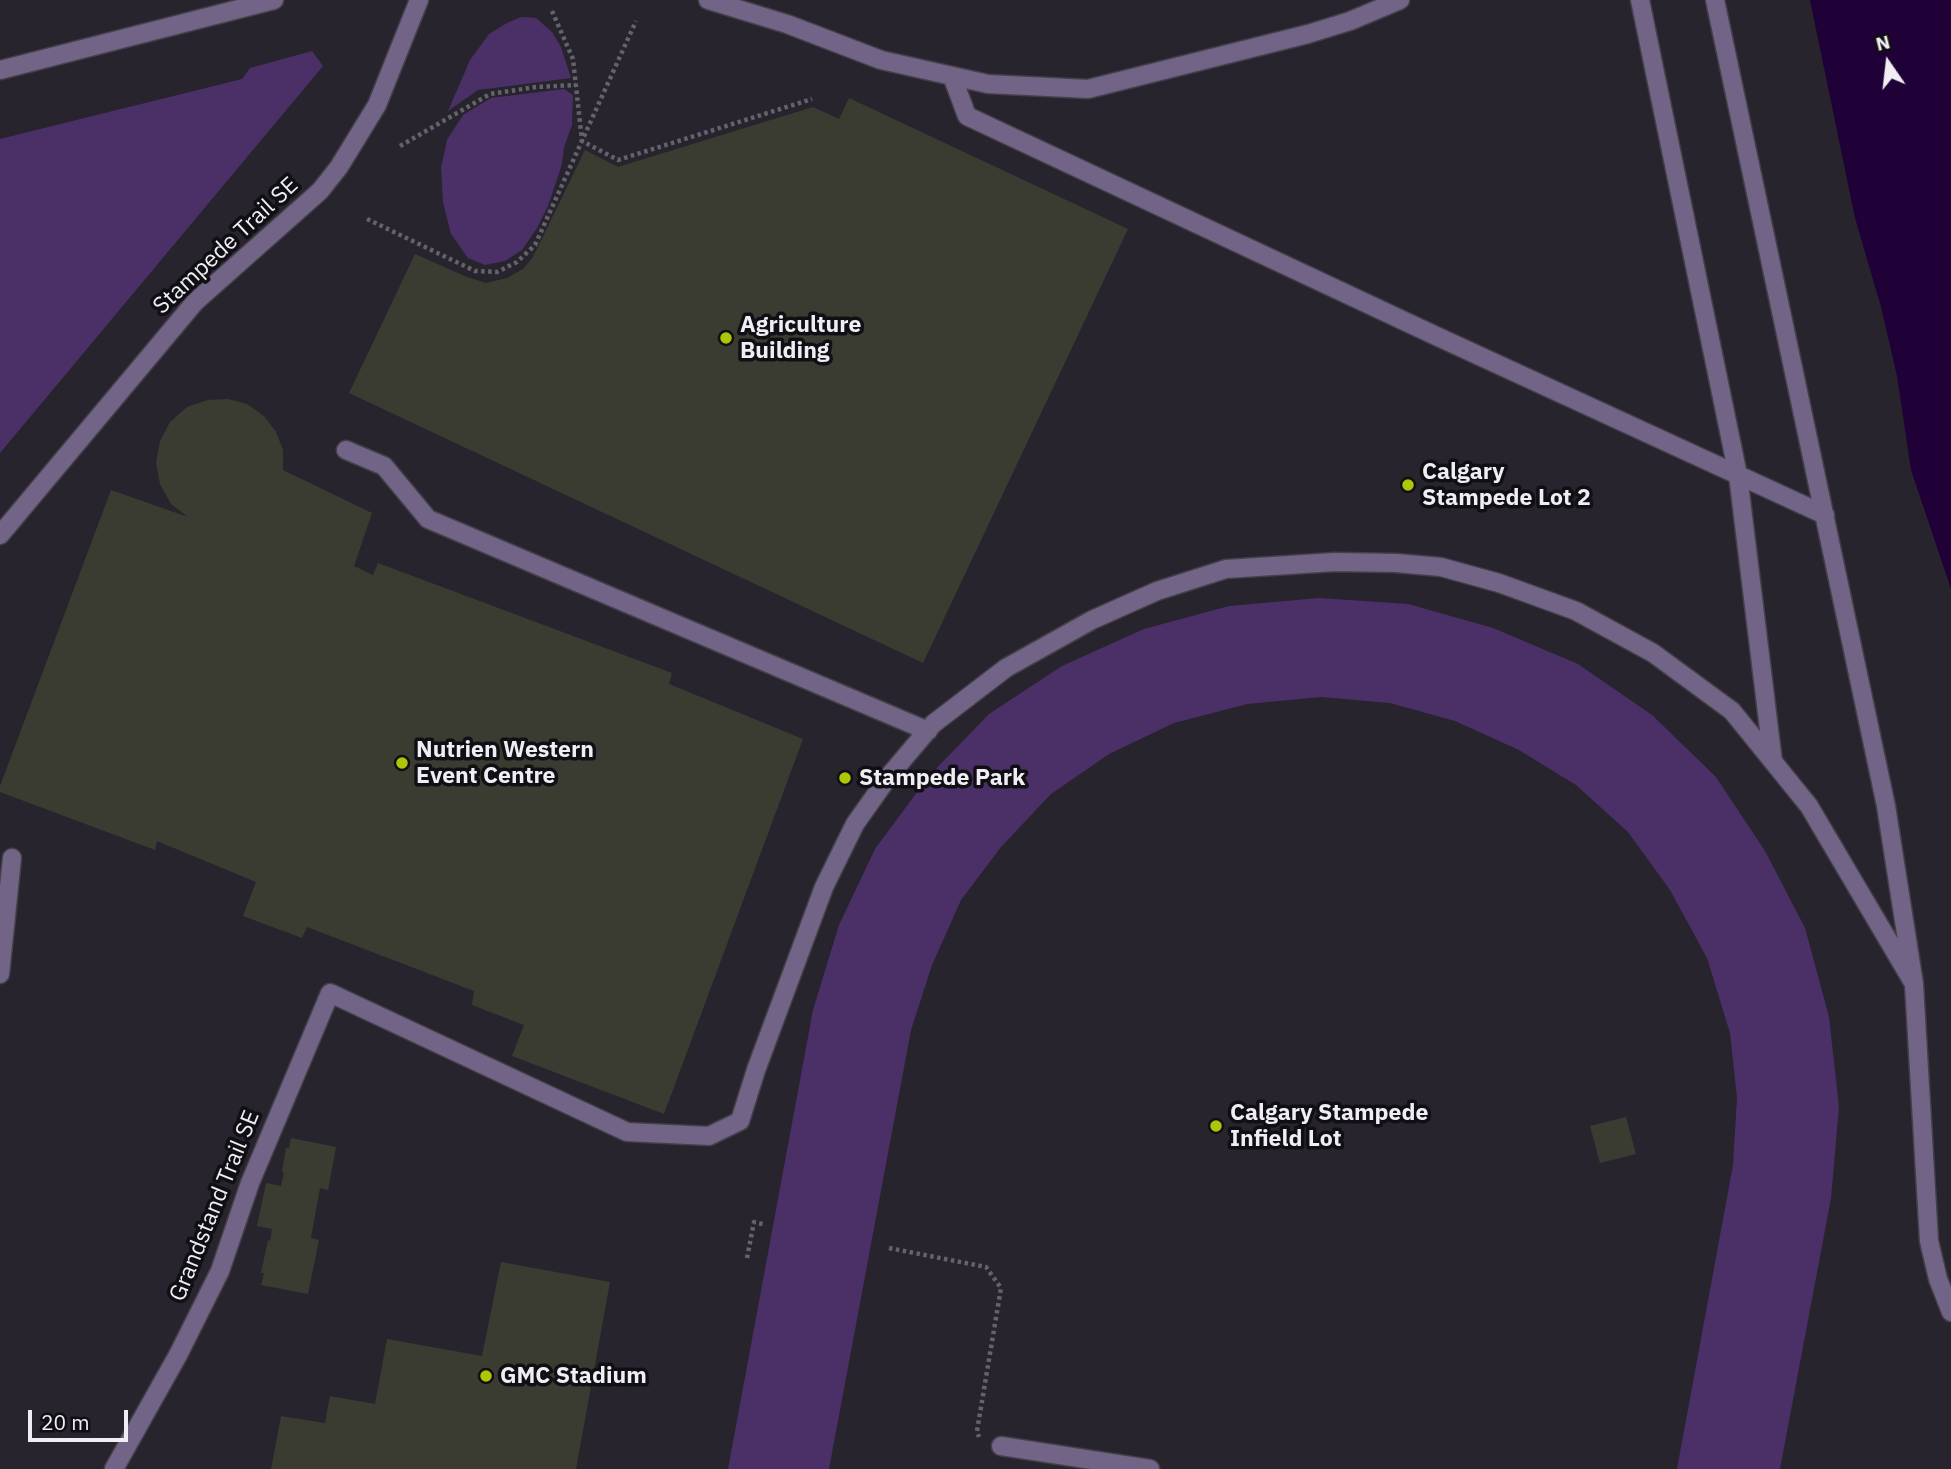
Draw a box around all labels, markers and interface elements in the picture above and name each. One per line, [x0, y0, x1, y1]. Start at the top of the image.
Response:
north arrow [1853, 28, 1923, 98]
text: N [1873, 29, 1892, 56]
street label: Stampede Trail SE [148, 172, 304, 320]
place label: Agriculture Building [740, 311, 861, 365]
marker: Agriculture Building [718, 330, 734, 346]
place label: Calgary Stampede Lot 2 [1422, 458, 1591, 512]
marker: Calgary Stampede Lot 2 [1400, 477, 1416, 493]
place label: Nutrien Western Event Centre [416, 736, 594, 790]
marker: Nutrien Western Event Centre [394, 755, 410, 771]
place label: Stampede Park [859, 764, 1025, 792]
marker: Stampede Park [837, 770, 853, 786]
place label: Calgary Stampede Infield Lot [1230, 1099, 1428, 1153]
street label: Grandstand Trail SE [164, 1107, 266, 1305]
marker: Calgary Stampede Infield Lot [1208, 1118, 1224, 1134]
place label: GMC Stadium [500, 1362, 647, 1390]
marker: GMC Stadium [478, 1368, 494, 1384]
scale bar [32, 1396, 131, 1440]
text: 20 m [41, 1408, 90, 1436]

